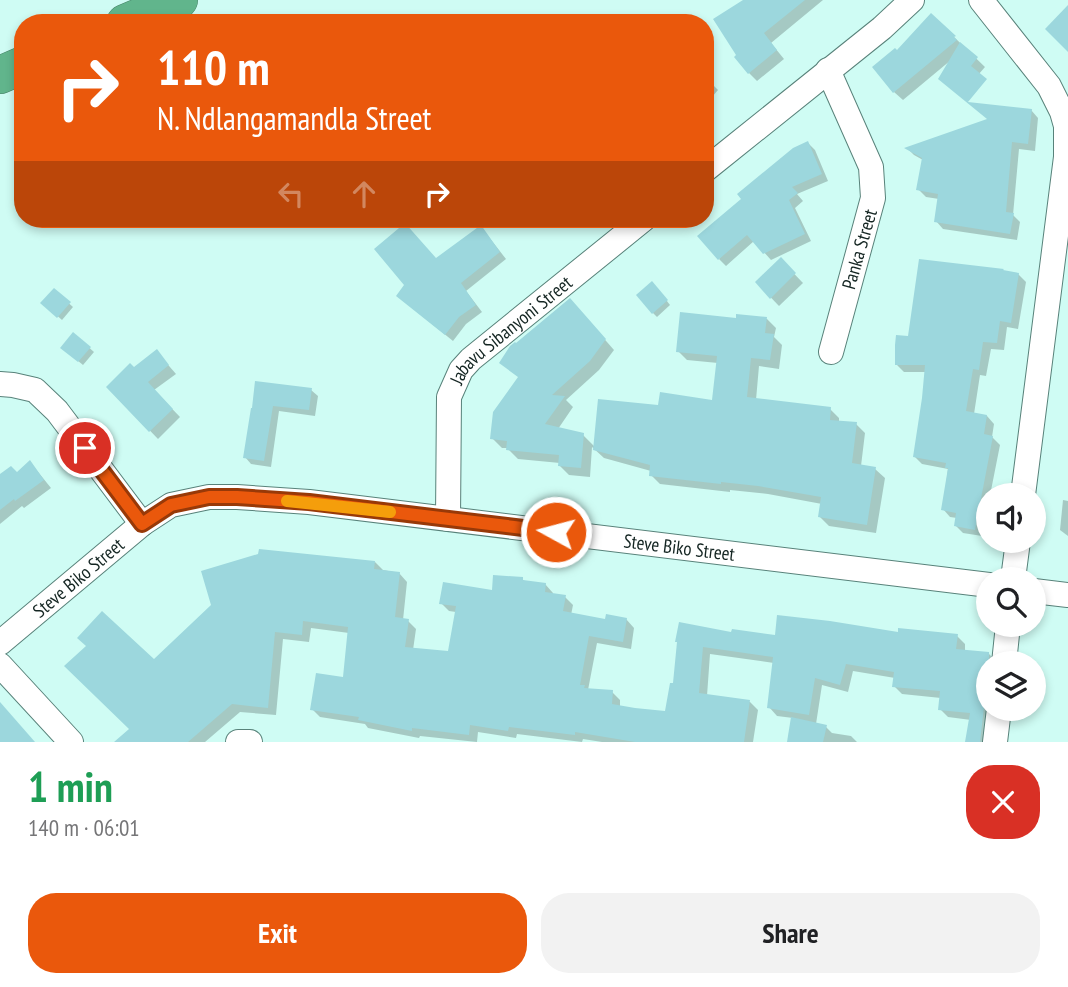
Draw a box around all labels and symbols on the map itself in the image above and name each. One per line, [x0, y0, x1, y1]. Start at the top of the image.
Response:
street label: Panka Street [836, 205, 882, 292]
street label: Jabavu Sibanyoni Street [444, 270, 577, 389]
pin [55, 418, 115, 478]
position arrow [519, 495, 593, 569]
street label: Steve Biko Street [622, 529, 737, 566]
street label: Steve Biko Street [28, 532, 129, 623]

